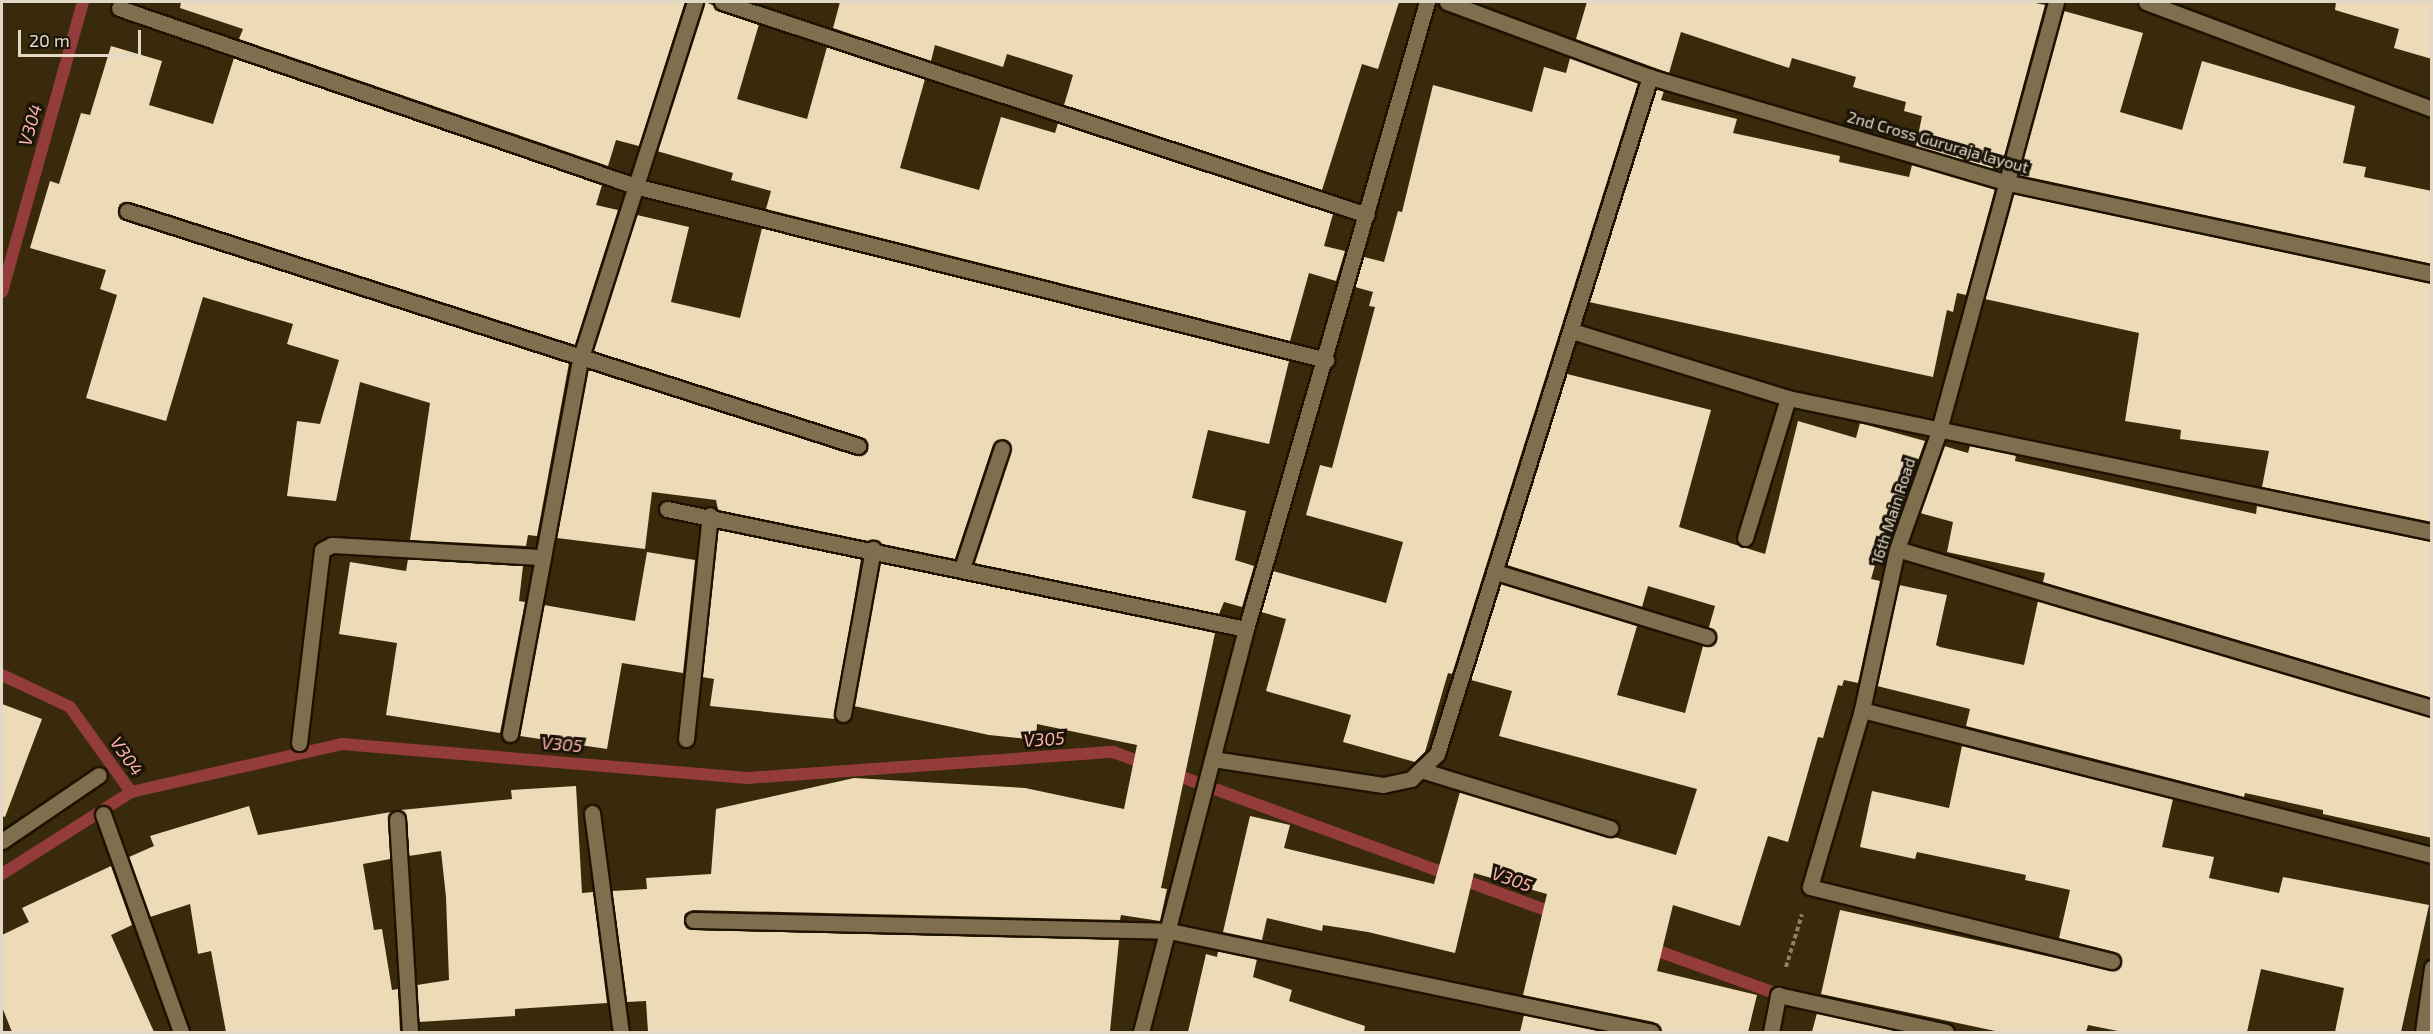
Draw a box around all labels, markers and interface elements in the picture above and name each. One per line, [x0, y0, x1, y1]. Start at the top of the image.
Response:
scale bar [21, 18, 144, 56]
text: 20 m [29, 29, 70, 51]
water label: V304 [14, 102, 46, 148]
street label: 2nd Cross Gururaja layout [1845, 107, 2031, 177]
street label: 16th Main Road [1867, 455, 1919, 567]
water label: V305 [1023, 727, 1065, 751]
water label: V305 [541, 731, 583, 757]
water label: V304 [106, 732, 148, 780]
water label: V305 [1489, 862, 1535, 896]

